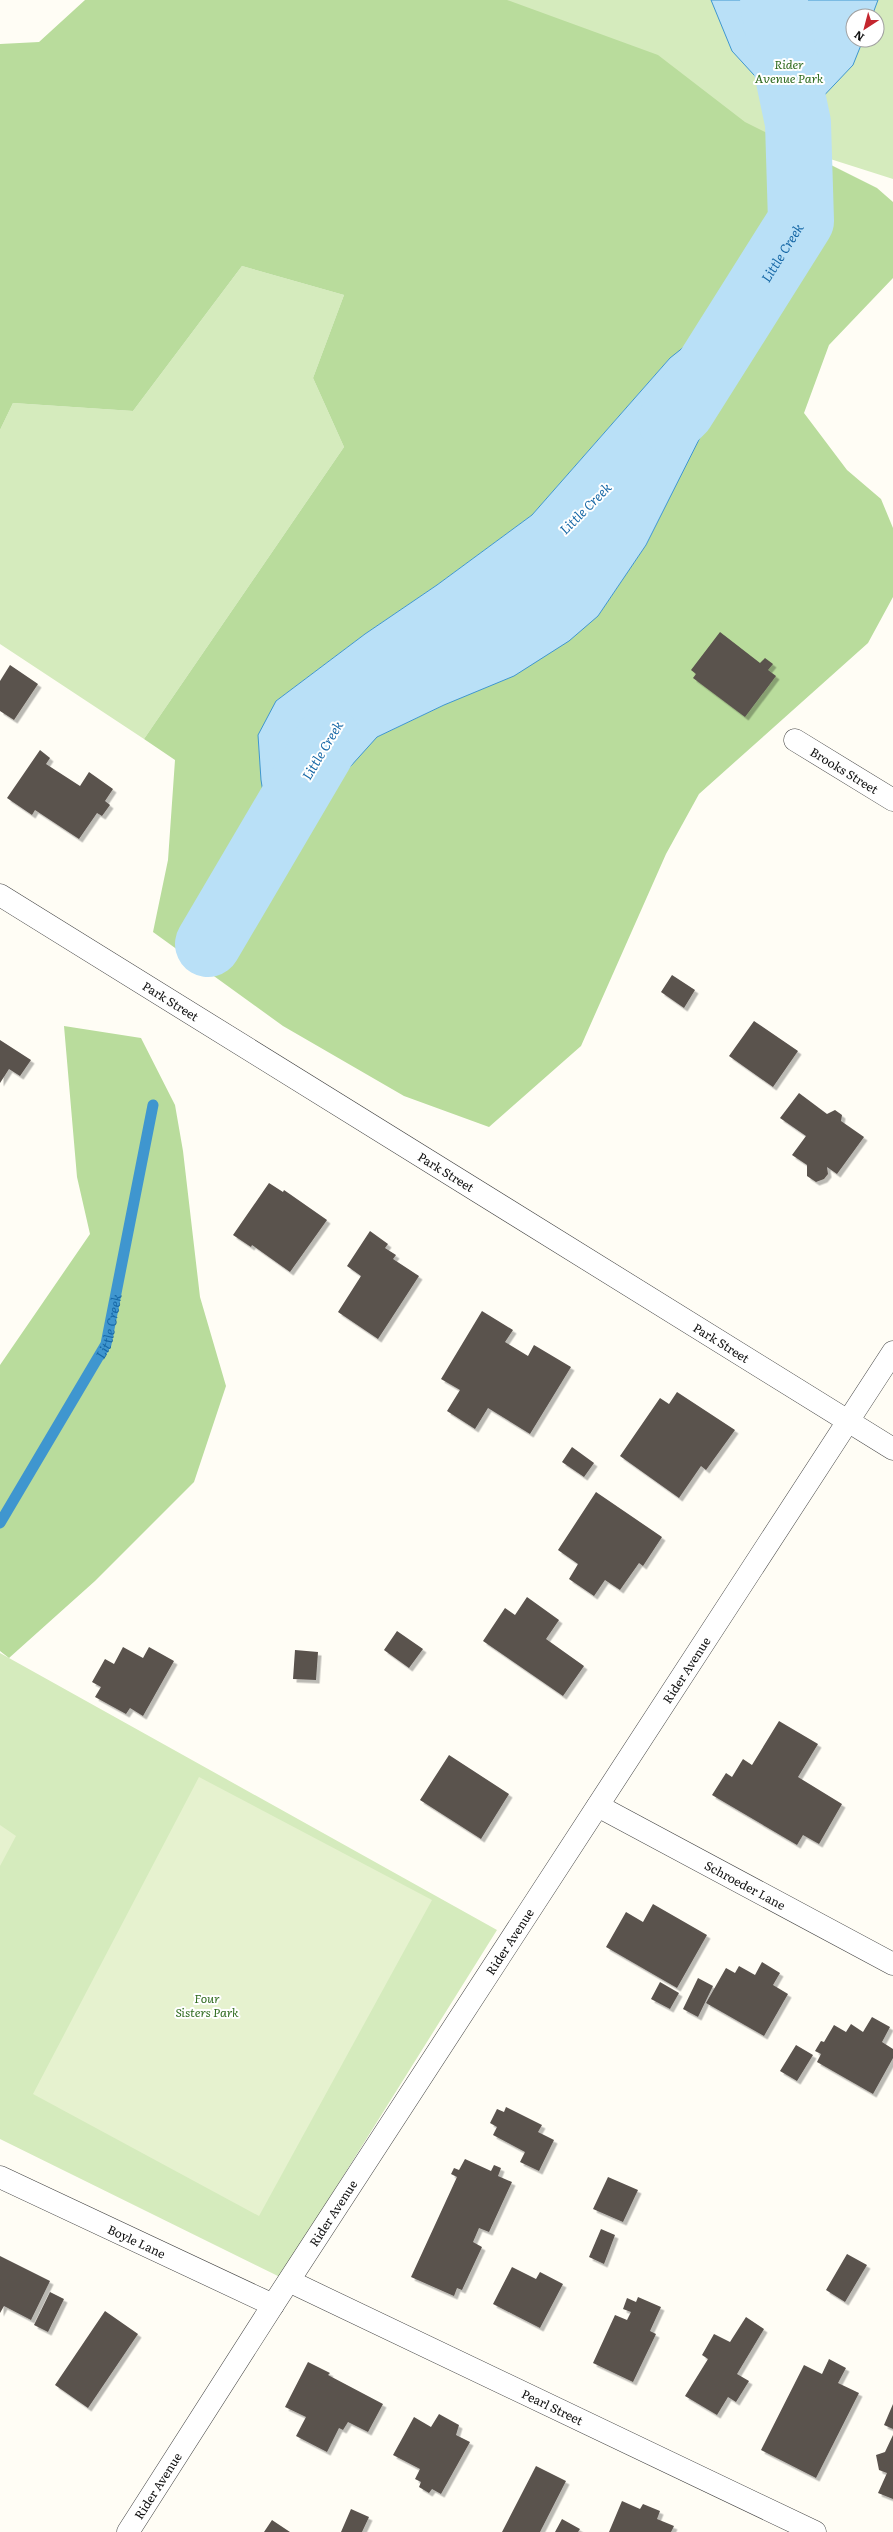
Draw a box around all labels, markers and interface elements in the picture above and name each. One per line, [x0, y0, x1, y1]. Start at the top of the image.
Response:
north arrow [845, 8, 885, 48]
text: N [850, 28, 867, 46]
park label: Rider Avenue Park [755, 55, 824, 87]
water label: Little Creek [756, 218, 807, 285]
water label: Little Creek [555, 477, 616, 538]
water label: Little Creek [297, 716, 348, 783]
street label: Brooks Street [807, 743, 882, 798]
street label: Park Street [139, 977, 202, 1025]
street label: Park Street [415, 1147, 478, 1196]
water label: Little Creek [90, 1291, 125, 1362]
street label: Park Street [690, 1318, 753, 1367]
street label: Rider Avenue [658, 1633, 715, 1707]
street label: Schroeder Lane [702, 1856, 789, 1914]
street label: Rider Avenue [481, 1905, 538, 1978]
park label: Four Sisters Park [175, 1989, 239, 2021]
street label: Rider Avenue [304, 2176, 361, 2250]
street label: Boyle Lane [105, 2220, 169, 2262]
street label: Pearl Street [519, 2384, 586, 2429]
street label: Rider Avenue [129, 2449, 186, 2523]

